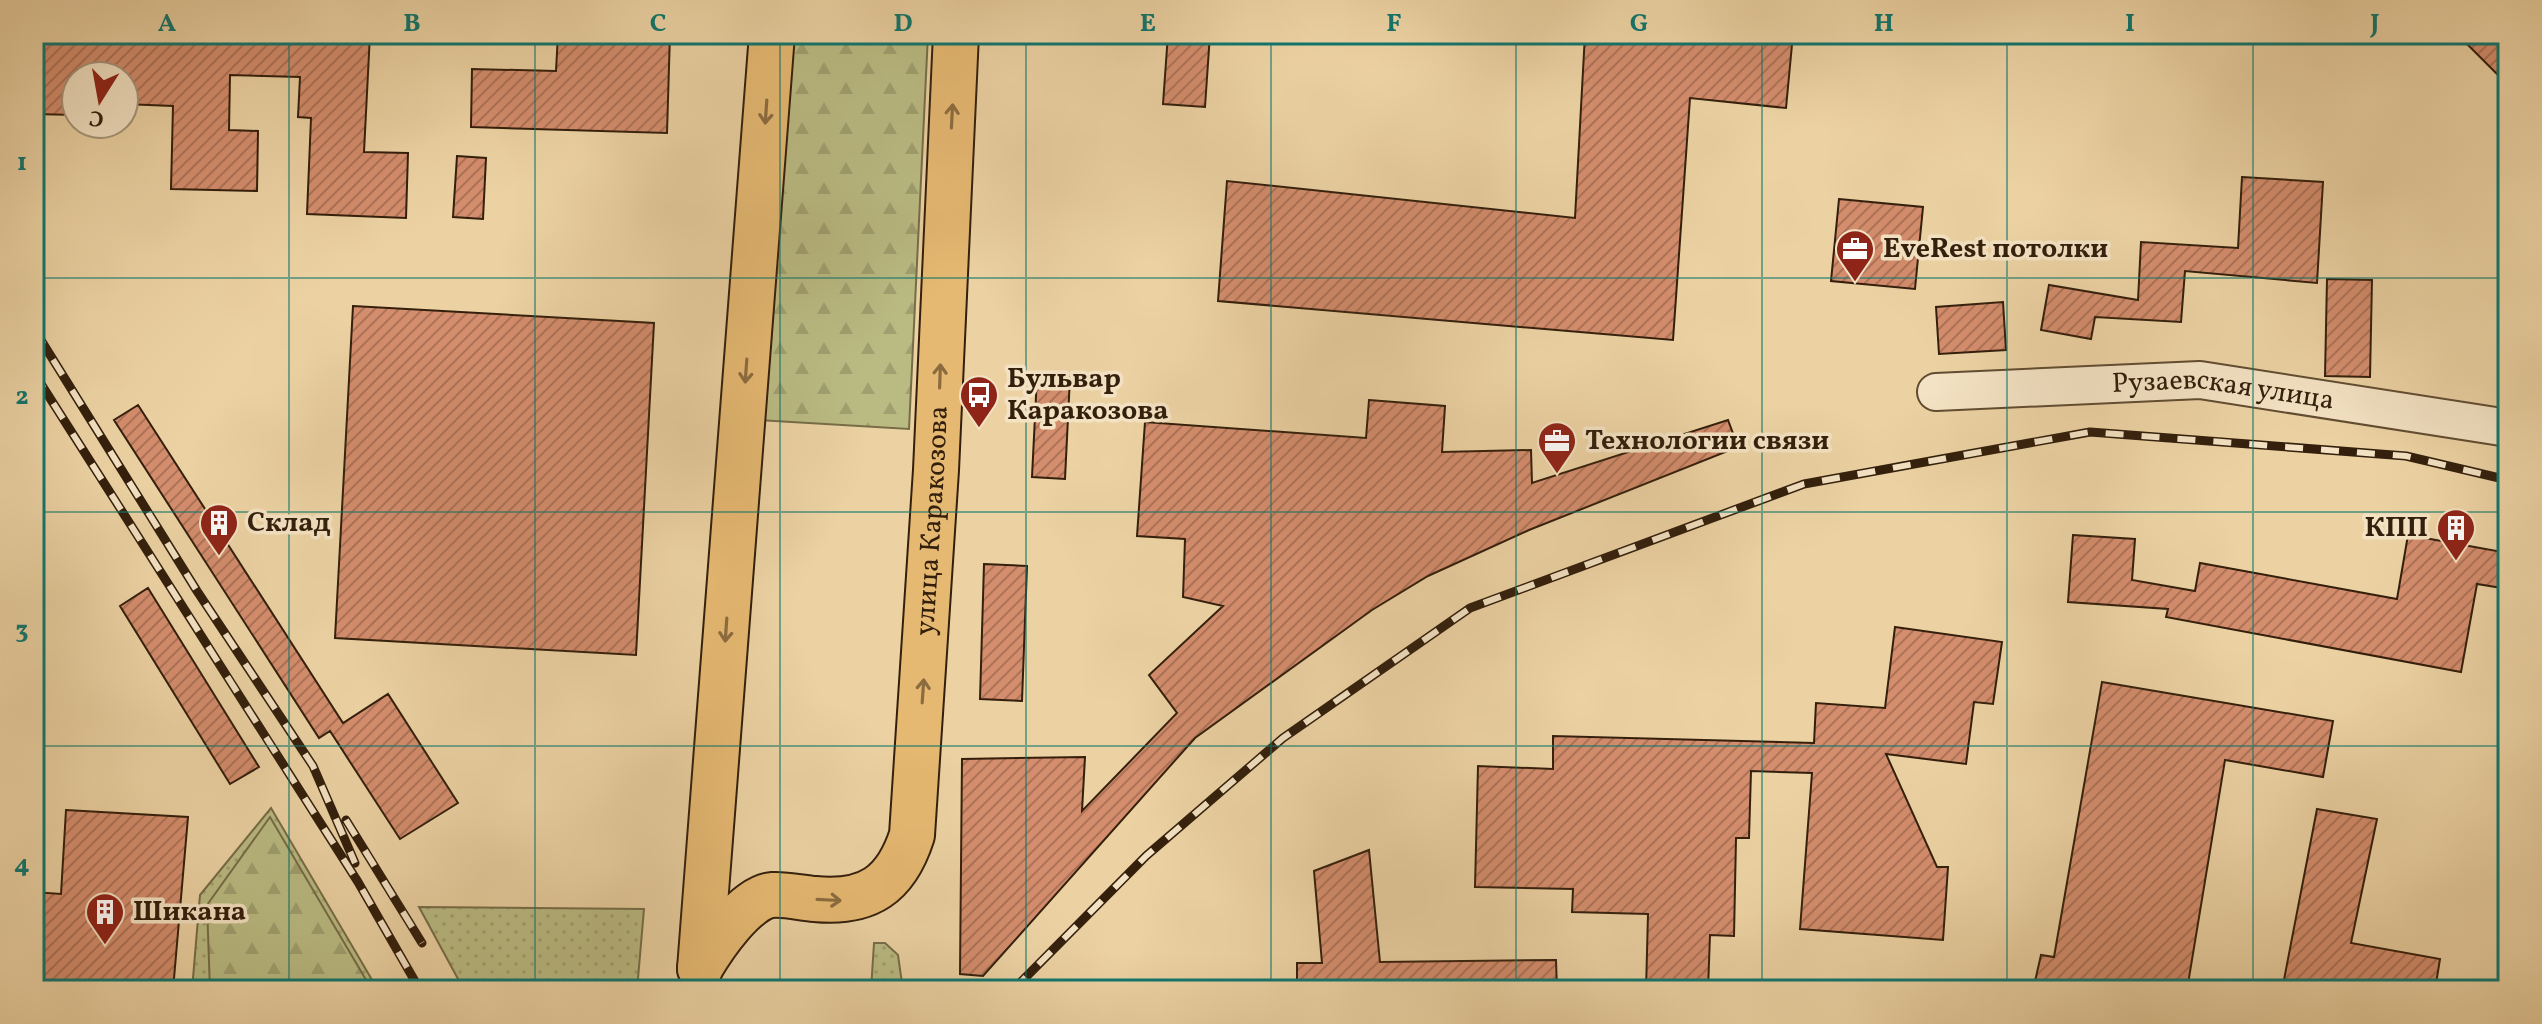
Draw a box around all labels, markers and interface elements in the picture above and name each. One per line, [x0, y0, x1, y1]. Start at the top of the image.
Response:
text: A [158, 6, 177, 42]
text: B [403, 6, 421, 42]
text: C [650, 6, 666, 42]
text: D [893, 6, 913, 42]
text: E [1140, 6, 1156, 42]
text: F [1386, 6, 1402, 42]
text: G [1630, 6, 1648, 42]
text: H [1874, 6, 1894, 42]
text: I [2125, 6, 2135, 42]
text: J [2369, 6, 2380, 42]
north arrow [60, 60, 140, 140]
one-way arrow [758, 98, 773, 125]
text: С [87, 101, 107, 134]
one-way arrow [944, 103, 959, 130]
text: 1 [17, 145, 27, 181]
office icon: EveRest потолки [1834, 228, 1876, 283]
place label: EveRest потолки [1883, 230, 2108, 269]
one-way arrow [738, 357, 753, 384]
place label: Бульвар Каракозова [1007, 360, 1169, 431]
street label: Рузаевская улица [2111, 360, 2337, 420]
one-way arrow [933, 363, 948, 390]
bus stop icon: Бульвар Каракозова [958, 374, 1000, 429]
text: 2 [15, 379, 29, 415]
street label: улица Каракозова [906, 405, 958, 637]
office icon: Технологии связи [1536, 420, 1578, 475]
place label: Технологии связи [1585, 422, 1829, 461]
building icon: Склад [198, 502, 240, 557]
place label: Склад [247, 504, 331, 543]
building icon: КПП [2435, 507, 2477, 562]
place label: КПП [2364, 509, 2428, 548]
text: 3 [15, 613, 29, 649]
one-way arrow [718, 616, 733, 643]
one-way arrow [916, 679, 931, 705]
text: 4 [14, 847, 30, 883]
building icon: Шикана [84, 891, 126, 946]
place label: Шикана [133, 893, 246, 932]
one-way arrow [815, 893, 842, 908]

